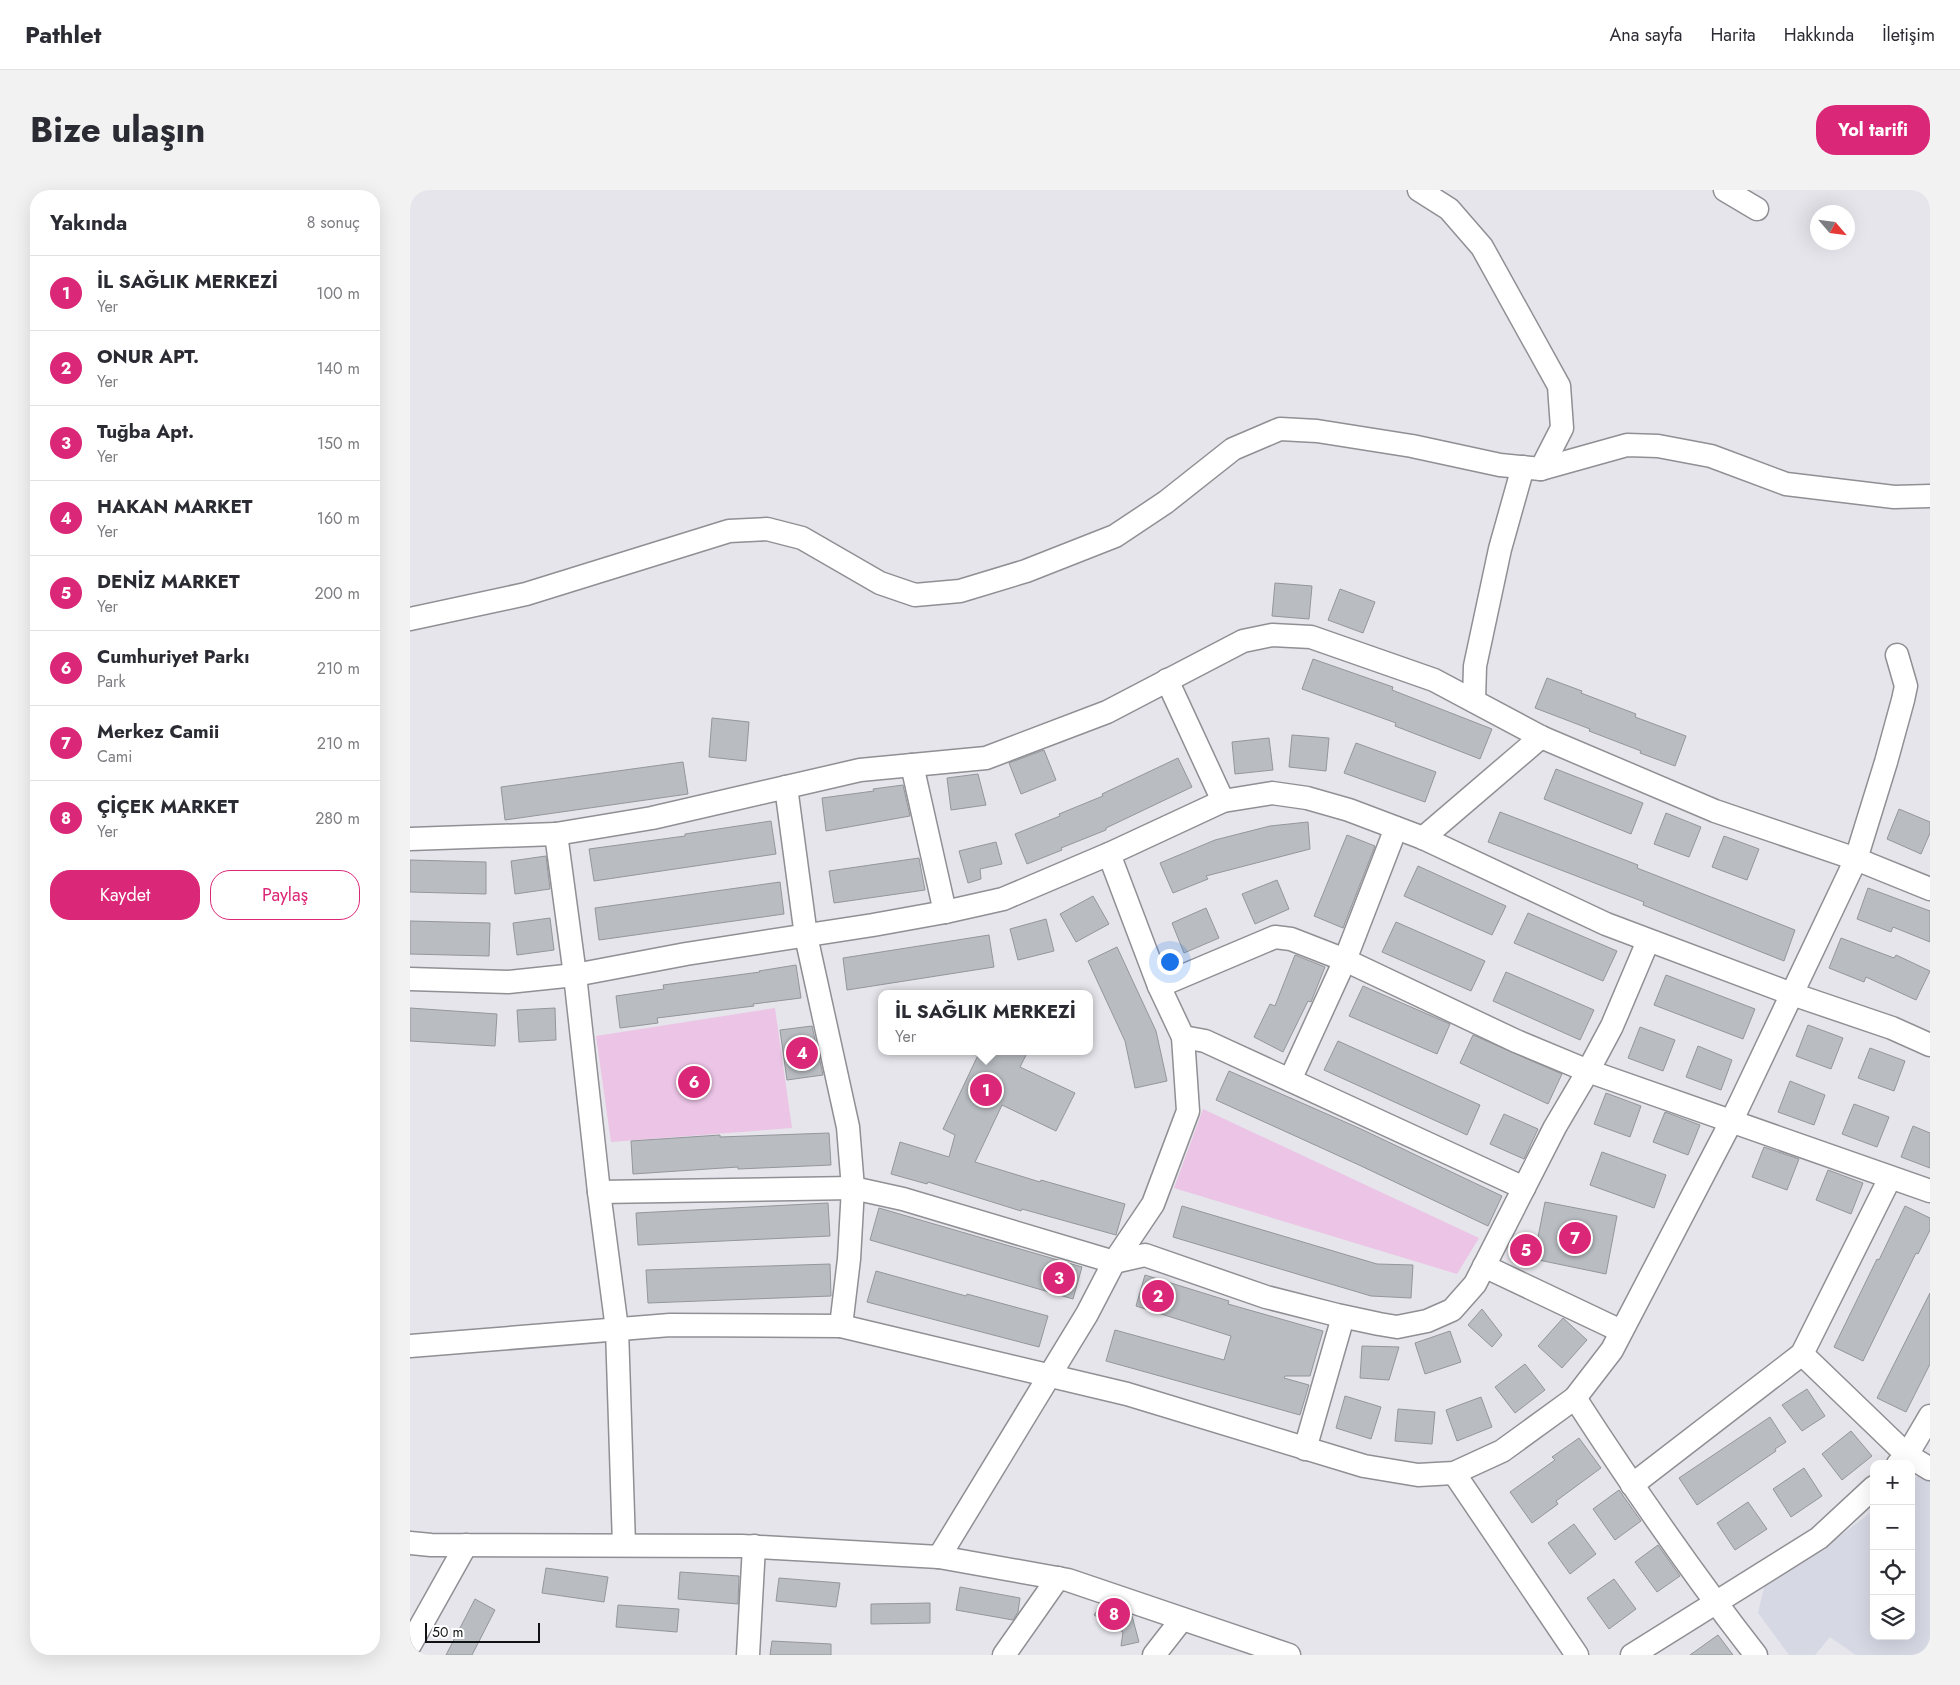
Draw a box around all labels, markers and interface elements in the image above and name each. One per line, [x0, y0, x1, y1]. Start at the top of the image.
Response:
text: Pathlet [25, 17, 101, 52]
text: Ana sayfa [1609, 22, 1682, 48]
text: Harita [1710, 22, 1756, 48]
text: Hakkında [1784, 22, 1854, 48]
text: İletişim [1882, 22, 1935, 48]
text: Bize ulaşın [30, 105, 205, 155]
button: Yol tarifi [1816, 105, 1930, 155]
north arrow [1810, 205, 1855, 250]
text: Yakında [50, 208, 127, 238]
text: 8 sonuç [307, 211, 360, 234]
text: İL SAĞLIK MERKEZİ [97, 268, 278, 295]
text: 1 [62, 282, 70, 305]
text: 100 m [316, 282, 360, 305]
text: Yer [97, 295, 118, 318]
text: ONUR APT. [97, 343, 199, 370]
text: 2 [61, 357, 71, 380]
text: 140 m [317, 357, 360, 380]
text: Yer [97, 370, 118, 393]
text: Tuğba Apt. [97, 418, 194, 445]
text: 3 [61, 432, 71, 455]
text: 150 m [317, 432, 360, 455]
text: Yer [97, 445, 118, 468]
text: HAKAN MARKET [97, 493, 253, 520]
text: 4 [60, 507, 72, 530]
text: 160 m [317, 507, 360, 530]
text: Yer [97, 520, 118, 543]
text: DENİZ MARKET [97, 568, 240, 595]
text: 5 [61, 582, 71, 605]
text: 200 m [314, 582, 360, 605]
text: Yer [97, 595, 118, 618]
text: Cumhuriyet Parkı [97, 643, 249, 670]
text: 6 [61, 657, 71, 680]
text: 210 m [317, 657, 360, 680]
text: Park [97, 670, 126, 693]
text: Merkez Camii [97, 718, 219, 745]
text: 7 [61, 732, 71, 755]
text: 210 m [317, 732, 360, 755]
text: Cami [97, 745, 132, 768]
text: ÇİÇEK MARKET [97, 793, 239, 820]
text: 8 [61, 807, 71, 830]
text: 280 m [315, 807, 360, 830]
text: Yer [97, 820, 118, 843]
button: Kaydet [50, 870, 200, 920]
button: Paylaş [210, 870, 360, 920]
your location [1157, 949, 1183, 975]
popup [878, 990, 1093, 1055]
text: İL SAĞLIK MERKEZİ [895, 998, 1076, 1025]
text: Yer [895, 1025, 916, 1048]
pin: 4 [786, 1034, 818, 1072]
pin: 6 [678, 1063, 710, 1101]
pin: 1 [970, 1071, 1002, 1109]
pin: 7 [1559, 1219, 1591, 1257]
pin: 5 [1510, 1231, 1542, 1269]
pin: 3 [1043, 1259, 1075, 1297]
pin: 2 [1142, 1277, 1174, 1315]
map controls [1870, 1460, 1915, 1640]
button: + [1870, 1460, 1915, 1505]
button: − [1870, 1505, 1915, 1550]
button: locate [1870, 1550, 1915, 1595]
pin: 8 [1098, 1595, 1130, 1633]
button: layers [1870, 1595, 1915, 1640]
scale bar [425, 1620, 540, 1643]
text: 50 m [432, 1622, 463, 1642]

